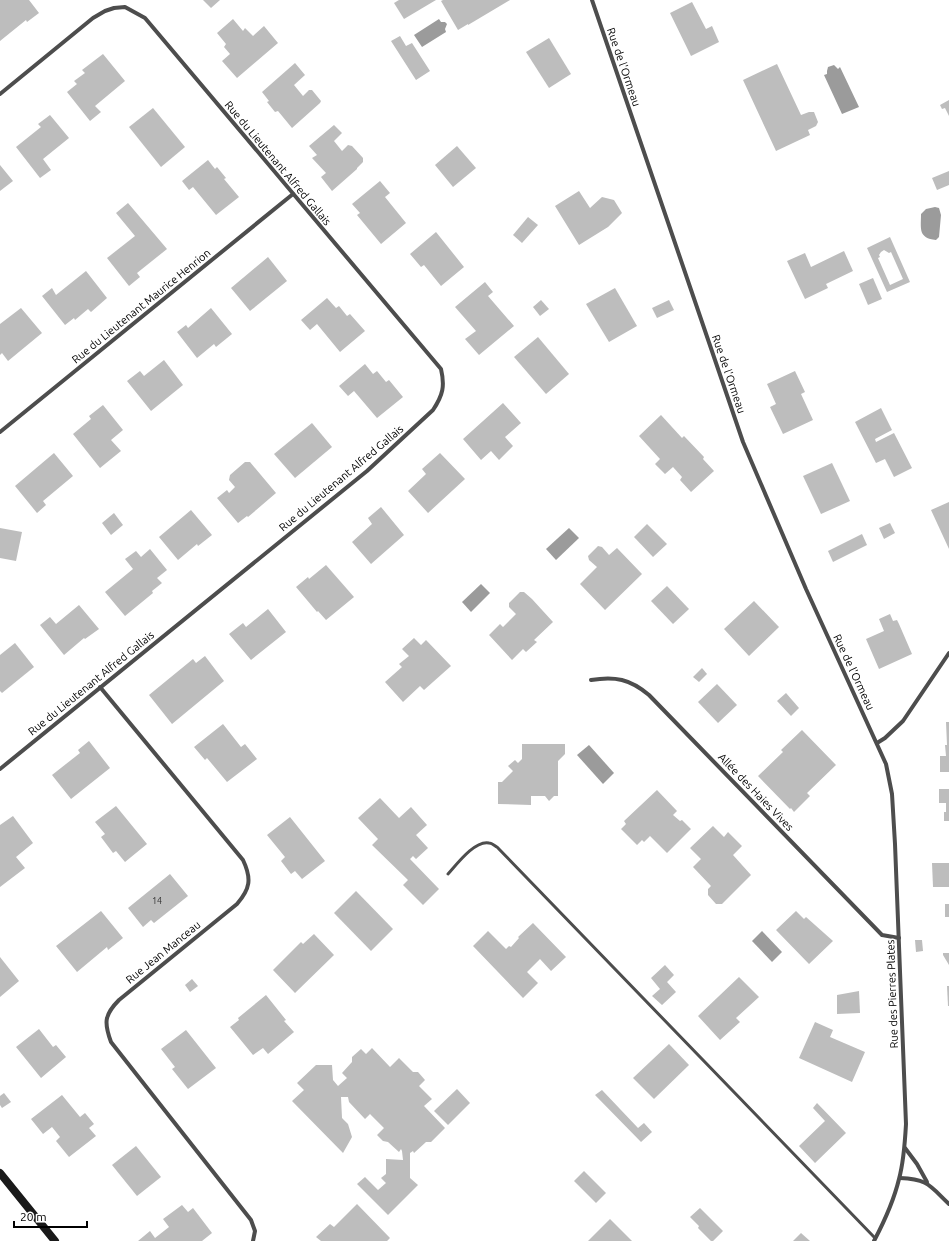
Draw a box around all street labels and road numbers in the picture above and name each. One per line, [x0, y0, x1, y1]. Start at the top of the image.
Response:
street label: Rue de l'Ormeau [605, 26, 643, 108]
street label: Rue du Lieutenant Alfred Gallais [223, 99, 334, 228]
street label: Rue du Lieutenant Maurice Henrion [69, 246, 213, 366]
street label: Rue de l'Ormeau [710, 333, 748, 415]
street label: Rue du Lieutenant Alfred Gallais [277, 422, 406, 533]
street label: Rue du Lieutenant Alfred Gallais [26, 628, 156, 737]
street label: Rue de l'Ormeau [831, 632, 877, 712]
street label: Allée des Haies Vives [716, 751, 796, 833]
street label: Rue Jean Manceau [123, 918, 203, 986]
street label: Rue des Pierres Plates [884, 939, 900, 1049]

